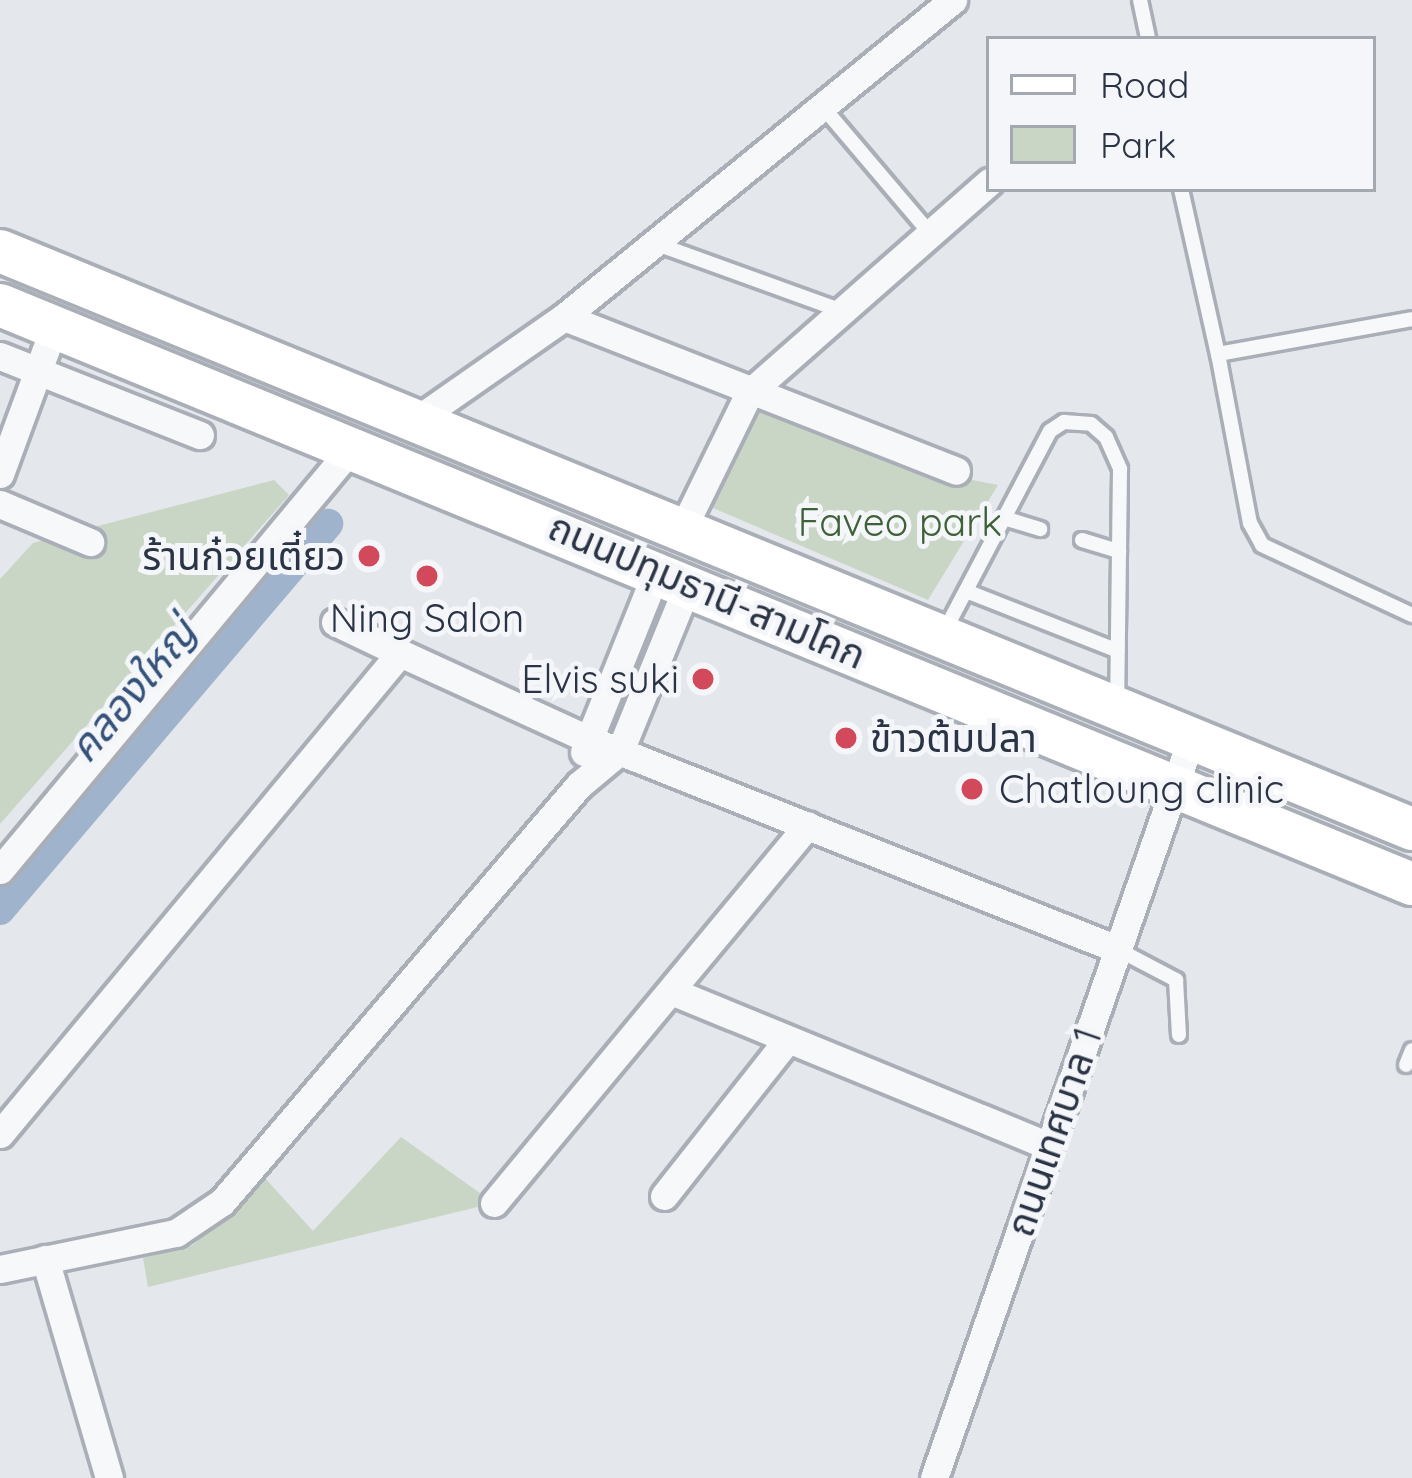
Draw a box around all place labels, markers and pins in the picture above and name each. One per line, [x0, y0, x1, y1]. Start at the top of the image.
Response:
place label: ร้านก๋วยเตี๋ยว [142, 533, 345, 579]
marker: ร้านก๋วยเตี๋ยว [356, 543, 382, 569]
marker: Ning Salon [414, 563, 440, 589]
place label: Ning Salon [330, 595, 524, 641]
place label: Elvis suki [521, 656, 679, 702]
marker: Elvis suki [690, 666, 716, 692]
place label: ข้าวต้มปลา [870, 715, 1037, 761]
marker: ข้าวต้มปลา [833, 725, 859, 751]
place label: Chatloung clinic [999, 766, 1284, 812]
marker: Chatloung clinic [956, 773, 988, 805]

